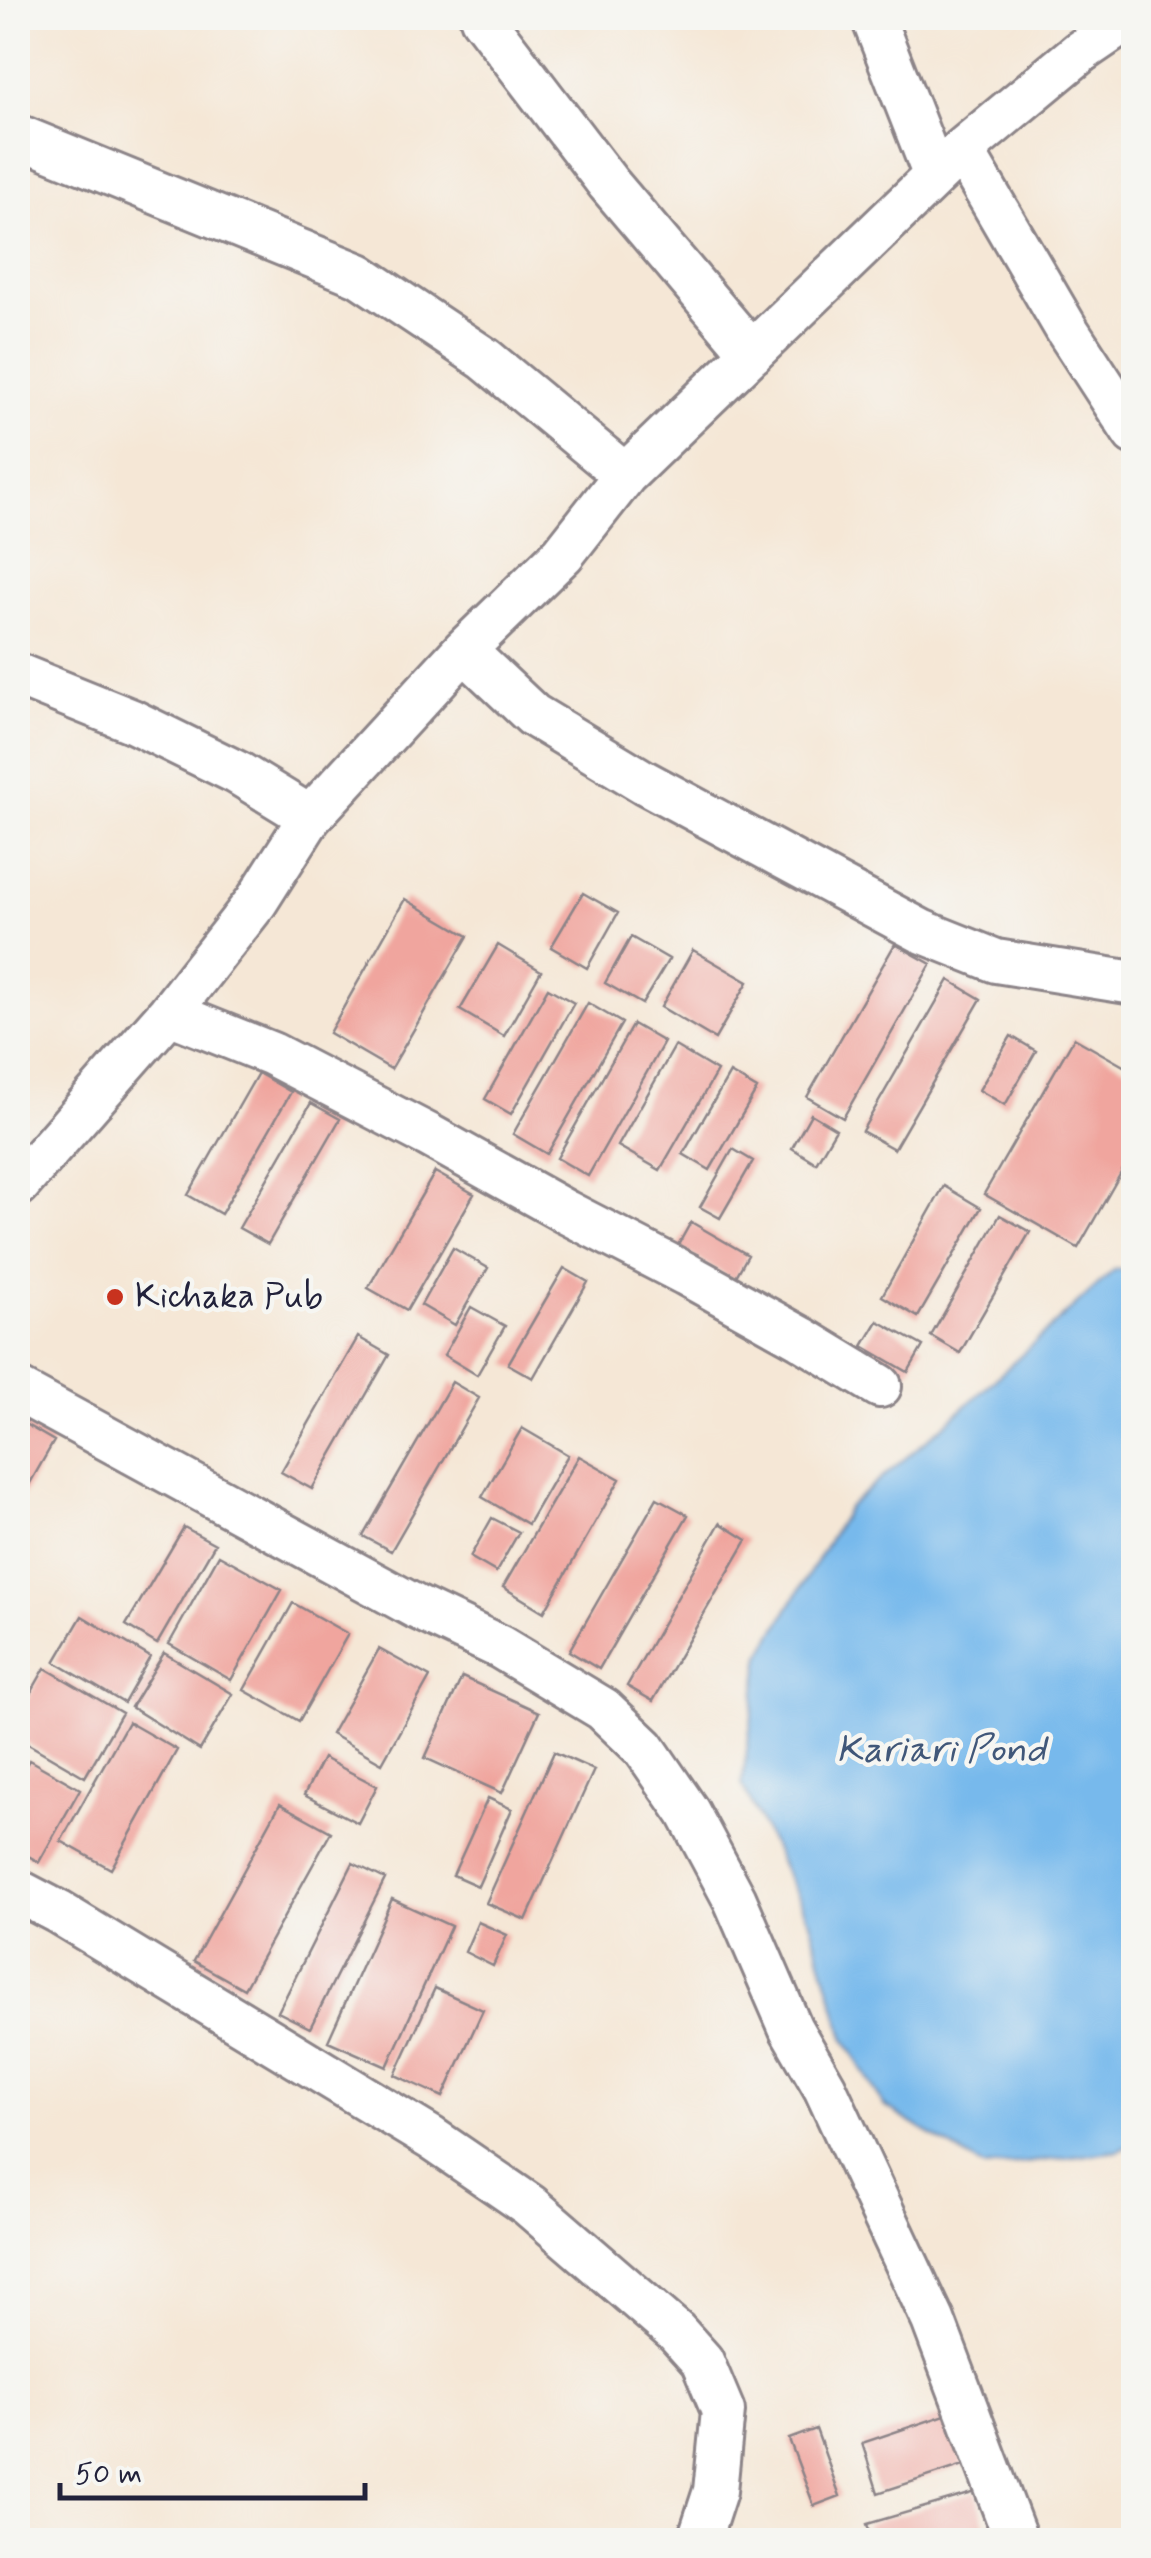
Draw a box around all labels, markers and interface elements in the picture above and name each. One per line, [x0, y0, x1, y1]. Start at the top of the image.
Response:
place label: Kichaka Pub [135, 1274, 323, 1320]
marker: Kichaka Pub [104, 1286, 126, 1308]
water label: Kariari Pond [836, 1726, 1049, 1775]
scale bar [60, 2438, 365, 2500]
text: 50 m [75, 2455, 142, 2494]

